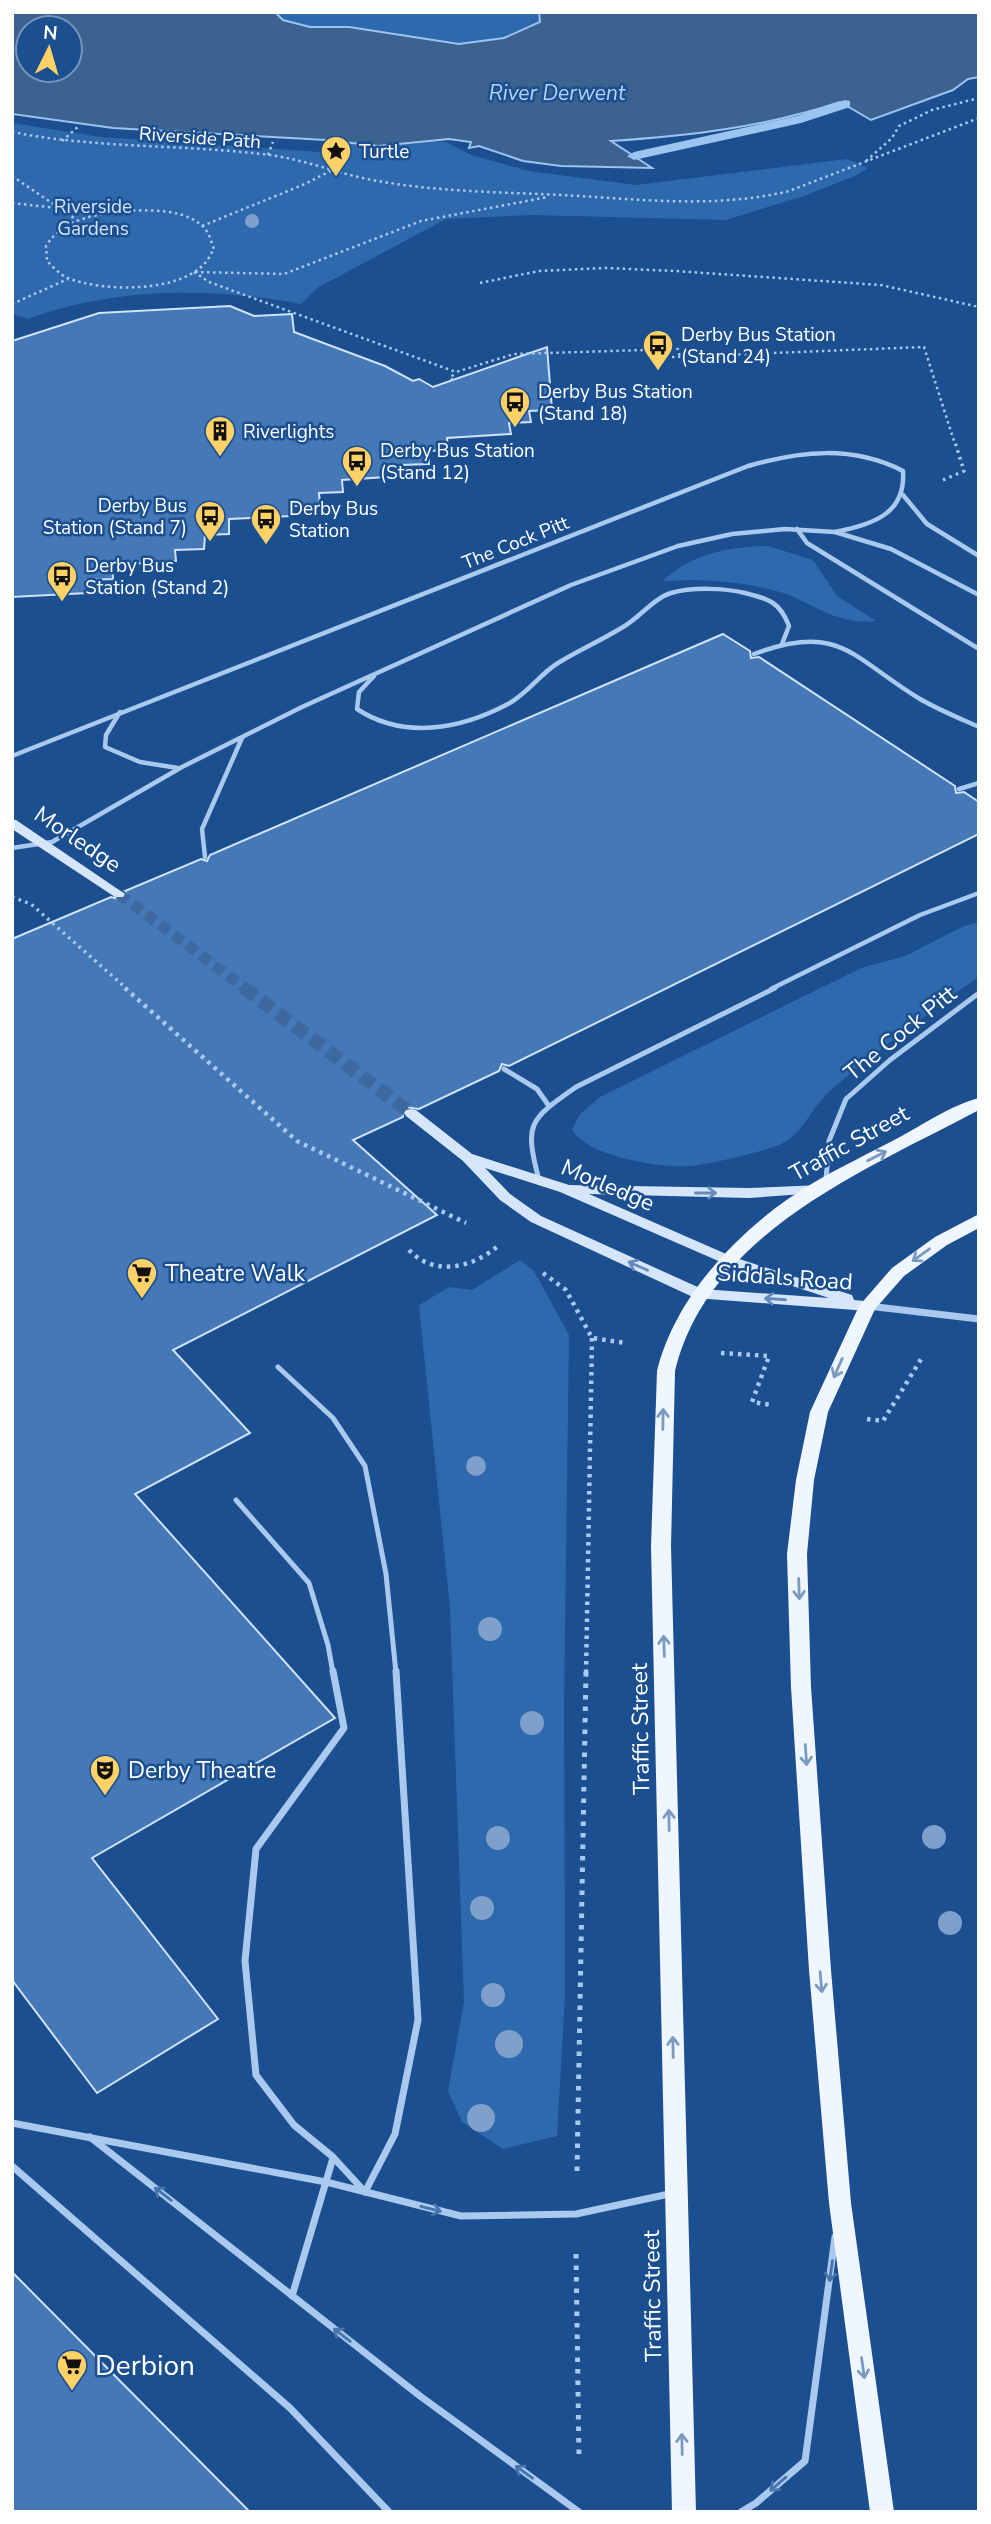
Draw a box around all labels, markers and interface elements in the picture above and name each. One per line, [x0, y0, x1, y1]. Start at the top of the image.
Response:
north arrow [14, 14, 84, 84]
text: N [42, 19, 59, 47]
water label: River Derwent [489, 79, 626, 107]
street label: Riverside Path [138, 121, 262, 155]
place icon: Turtle [319, 134, 353, 178]
place label: Turtle [359, 139, 409, 165]
park label: Riverside Gardens [54, 194, 132, 242]
place label: Derby Bus Station (Stand 24) [681, 322, 836, 370]
bus stop icon: Derby Bus Station (Stand 24) [641, 328, 675, 372]
place label: Derby Bus Station (Stand 18) [538, 379, 693, 427]
bus stop icon: Derby Bus Station (Stand 18) [498, 385, 532, 429]
building icon: Riverlights [203, 414, 237, 458]
place label: Riverlights [243, 419, 334, 445]
place label: Derby Bus Station (Stand 12) [380, 438, 535, 486]
bus stop icon: Derby Bus Station (Stand 12) [340, 444, 374, 488]
place label: Derby Bus Station (Stand 7) [43, 493, 187, 541]
place label: Derby Bus Station [289, 496, 378, 544]
bus stop icon: Derby Bus Station (Stand 7) [193, 499, 227, 543]
bus stop icon: Derby Bus Station [249, 502, 283, 546]
street label: The Cock Pitt [458, 510, 573, 576]
place label: Derby Bus Station (Stand 2) [85, 553, 229, 601]
bus stop icon: Derby Bus Station (Stand 2) [45, 559, 79, 603]
street label: Morledge [28, 799, 127, 880]
street label: The Cock Pitt [838, 978, 964, 1088]
street label: Traffic Street [784, 1097, 915, 1189]
one-way arrow [866, 1149, 887, 1162]
street label: Morledge [556, 1152, 659, 1219]
one-way arrow [694, 1186, 717, 1200]
one-way arrow [912, 1248, 931, 1263]
supermarket icon: Theatre Walk [125, 1256, 159, 1300]
street label: Siddals Road [716, 1257, 854, 1298]
place label: Theatre Walk [165, 1258, 306, 1289]
one-way arrow [628, 1259, 649, 1272]
one-way arrow [764, 1293, 787, 1306]
one-way arrow [831, 1357, 844, 1378]
one-way arrow [656, 1408, 670, 1431]
one-way arrow [792, 1578, 805, 1601]
one-way arrow [658, 1635, 671, 1658]
street label: Traffic Street [624, 1662, 657, 1795]
one-way arrow [800, 1743, 813, 1766]
theatre icon: Derby Theatre [88, 1753, 122, 1797]
place label: Derby Theatre [128, 1755, 276, 1786]
one-way arrow [662, 1808, 675, 1831]
one-way arrow [815, 1970, 828, 1992]
one-way arrow [666, 2036, 680, 2059]
one-way arrow [154, 2187, 173, 2202]
one-way arrow [420, 2203, 442, 2216]
street label: Traffic Street [636, 2229, 669, 2362]
one-way arrow [824, 2259, 837, 2281]
one-way arrow [333, 2327, 352, 2342]
place label: Derbion [95, 2347, 195, 2385]
supermarket icon: Derbion [55, 2348, 89, 2392]
one-way arrow [856, 2356, 869, 2379]
one-way arrow [675, 2432, 689, 2455]
one-way arrow [515, 2464, 534, 2479]
one-way arrow [769, 2476, 787, 2492]

